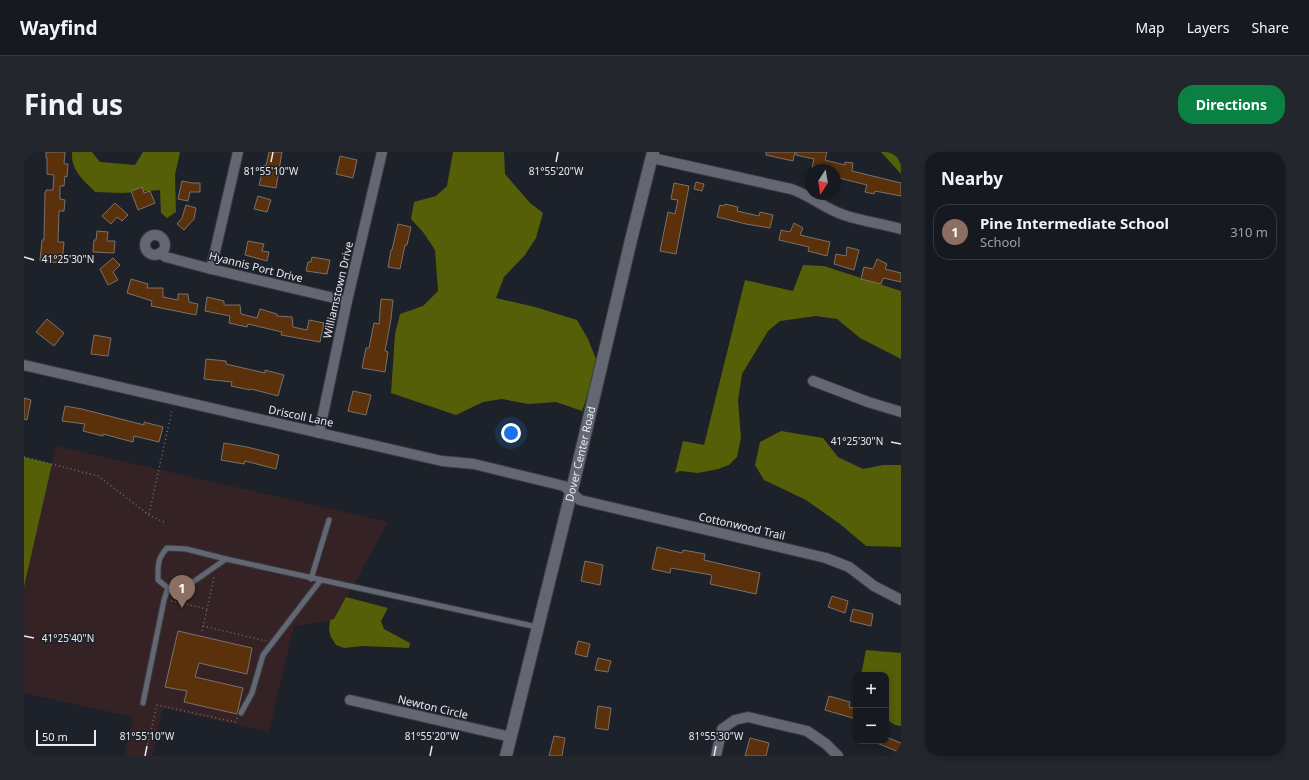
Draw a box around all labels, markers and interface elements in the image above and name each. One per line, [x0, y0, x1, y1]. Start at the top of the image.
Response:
text: Wayfind [20, 15, 98, 41]
text: Map [1136, 18, 1165, 37]
text: Layers [1187, 18, 1229, 37]
text: Share [1251, 18, 1289, 37]
text: Find us [24, 85, 123, 123]
button: Directions [1178, 85, 1285, 124]
text: 81°55'10"W [244, 164, 299, 178]
text: 81°55'20"W [529, 164, 584, 178]
north arrow [805, 164, 841, 200]
text: Nearby [941, 167, 1003, 190]
text: Pine Intermediate School [980, 213, 1169, 233]
text: 1 [951, 223, 959, 241]
text: 310 m [1230, 223, 1268, 241]
text: School [980, 233, 1021, 251]
street label: Williamstown Drive [319, 240, 356, 340]
street label: Hyannis Port Drive [208, 248, 305, 285]
text: 41°25'30"N [42, 252, 94, 266]
street label: Driscoll Lane [267, 401, 335, 430]
street label: Dover Center Road [561, 405, 599, 503]
your location [501, 423, 521, 443]
text: 41°25'30"N [831, 434, 883, 448]
street label: Cottonwood Trail [697, 508, 787, 543]
pin: 1 [169, 575, 195, 608]
text: 41°25'40"N [42, 631, 94, 645]
map controls [853, 672, 889, 744]
button: + [853, 672, 889, 708]
street label: Newton Circle [396, 691, 470, 722]
button: − [853, 708, 889, 744]
scale bar [36, 728, 96, 747]
text: 50 m [42, 729, 68, 744]
text: 81°55'10"W [120, 729, 175, 743]
text: 81°55'20"W [405, 729, 460, 743]
text: 81°55'30"W [689, 729, 744, 743]

